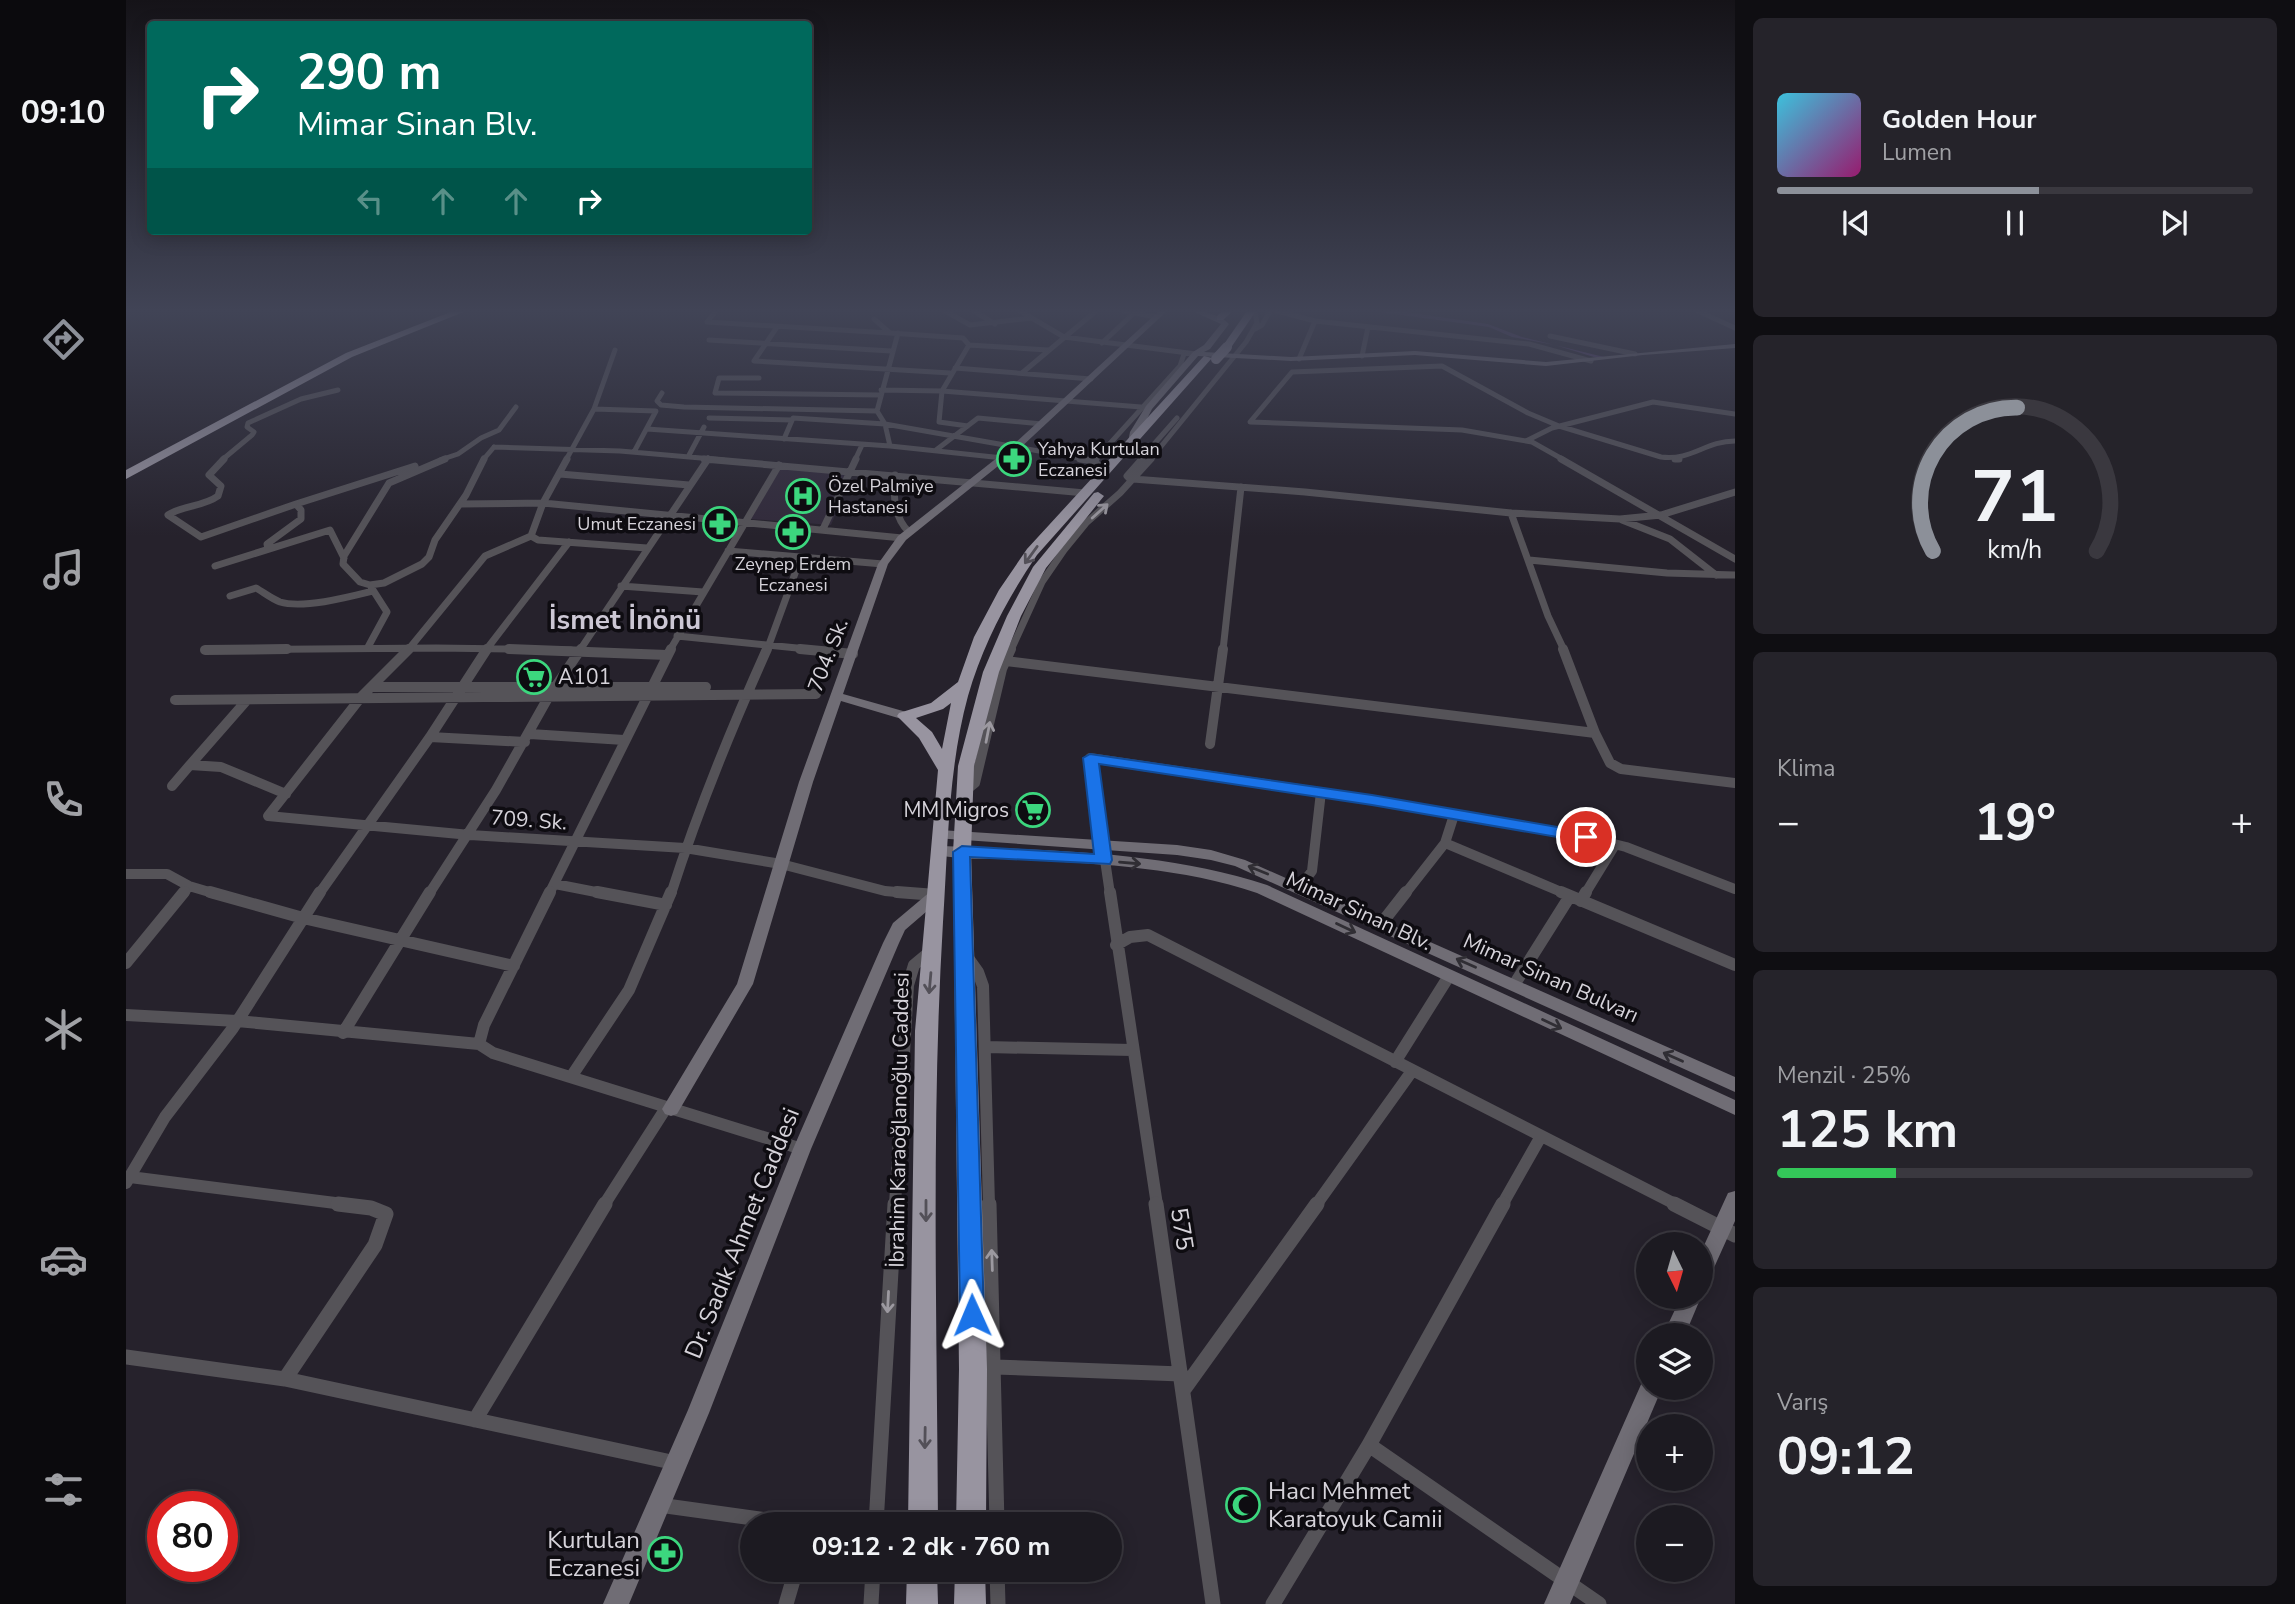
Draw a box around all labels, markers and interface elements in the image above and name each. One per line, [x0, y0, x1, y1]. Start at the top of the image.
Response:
text: 290 m [297, 39, 441, 106]
icon: right [182, 49, 273, 140]
text: 09:10 [21, 91, 105, 134]
text: Golden Hour [1882, 102, 2037, 137]
text: Mimar Sinan Blv. [297, 103, 537, 146]
text: Lumen [1882, 137, 1952, 168]
icon: left [351, 182, 389, 220]
icon: ahead [424, 182, 462, 220]
icon: ahead [497, 182, 535, 220]
icon: right [570, 182, 608, 220]
icon: previous [1837, 204, 1875, 242]
icon: pause [1996, 204, 2034, 242]
icon: next [2155, 204, 2193, 242]
icon: directions [39, 315, 88, 364]
place label: Yahya Kurtulan Eczanesi [1037, 437, 1160, 482]
pharmacy icon: Yahya Kurtulan Eczanesi [995, 440, 1033, 478]
text: 71 [1971, 447, 2059, 547]
place label: Özel Palmiye Hastanesi [828, 474, 934, 519]
hospital icon: Özel Palmiye Hastanesi [784, 477, 822, 515]
one-way arrow [1090, 503, 1108, 519]
pharmacy icon: Umut Eczanesi [701, 505, 739, 543]
place label: Umut Eczanesi [577, 512, 696, 536]
pharmacy icon: Zeynep Erdem Eczanesi [774, 513, 812, 551]
text: km/h [1987, 533, 2043, 567]
icon: music [39, 545, 88, 594]
one-way arrow [1023, 545, 1038, 564]
place label: Zeynep Erdem Eczanesi [735, 552, 851, 597]
district label: İsmet İnönü [549, 601, 701, 639]
street label: 704. Sk. [801, 614, 855, 696]
supermarket icon: A101 [515, 658, 553, 696]
place label: A101 [558, 663, 611, 691]
one-way arrow [982, 721, 995, 744]
text: Klima [1777, 753, 1835, 784]
icon: phone [39, 775, 88, 824]
text: 19° [1974, 787, 2056, 858]
supermarket icon: MM Migros [1014, 791, 1052, 829]
place label: MM Migros [903, 796, 1009, 824]
text: − [1777, 797, 1800, 848]
text: + [2230, 797, 2253, 848]
street label: 709. Sk. [490, 803, 568, 837]
pin [1556, 807, 1616, 867]
icon: arrive [1567, 818, 1605, 856]
one-way arrow [1118, 857, 1141, 870]
one-way arrow [1248, 862, 1270, 875]
street label: Mimar Sinan Blv. [1282, 865, 1436, 957]
one-way arrow [1335, 922, 1356, 935]
street label: Mimar Sinan Bulvarı [1459, 927, 1643, 1029]
one-way arrow [1456, 956, 1477, 969]
one-way arrow [923, 971, 936, 994]
street label: İbrahim Karaoğlanoğlu Caddesi [882, 972, 916, 1268]
icon: climate [39, 1005, 88, 1054]
one-way arrow [1541, 1018, 1562, 1031]
one-way arrow [1663, 1050, 1684, 1063]
text: Menzil · 25% [1777, 1060, 1911, 1091]
text: 125 km [1777, 1094, 1958, 1165]
street label: Dr. Sadık Ahmet Caddesi [677, 1103, 807, 1363]
one-way arrow [919, 1199, 933, 1222]
street label: 575 [1163, 1205, 1201, 1253]
north arrow [1636, 1232, 1713, 1309]
map controls [1636, 1232, 1713, 1582]
icon: car [39, 1235, 88, 1284]
one-way arrow [985, 1249, 998, 1272]
position arrow [935, 1278, 1009, 1352]
one-way arrow [881, 1290, 894, 1313]
button: layers [1636, 1323, 1713, 1400]
text: Varış [1777, 1387, 1828, 1418]
button: + [1636, 1414, 1713, 1491]
text: 09:12 [1777, 1421, 1915, 1492]
one-way arrow [918, 1426, 931, 1449]
icon: filters [39, 1465, 88, 1514]
place label: Hacı Mehmet Karatoyuk Camii [1268, 1475, 1443, 1535]
mosque icon: Hacı Mehmet Karatoyuk Camii [1224, 1486, 1262, 1524]
speed limit sign: 80 [147, 1491, 238, 1582]
button: − [1636, 1505, 1713, 1582]
place label: Kurtulan Eczanesi [547, 1524, 640, 1584]
text: 09:12 · 2 dk · 760 m [812, 1529, 1050, 1564]
pharmacy icon: Kurtulan Eczanesi [646, 1535, 684, 1573]

